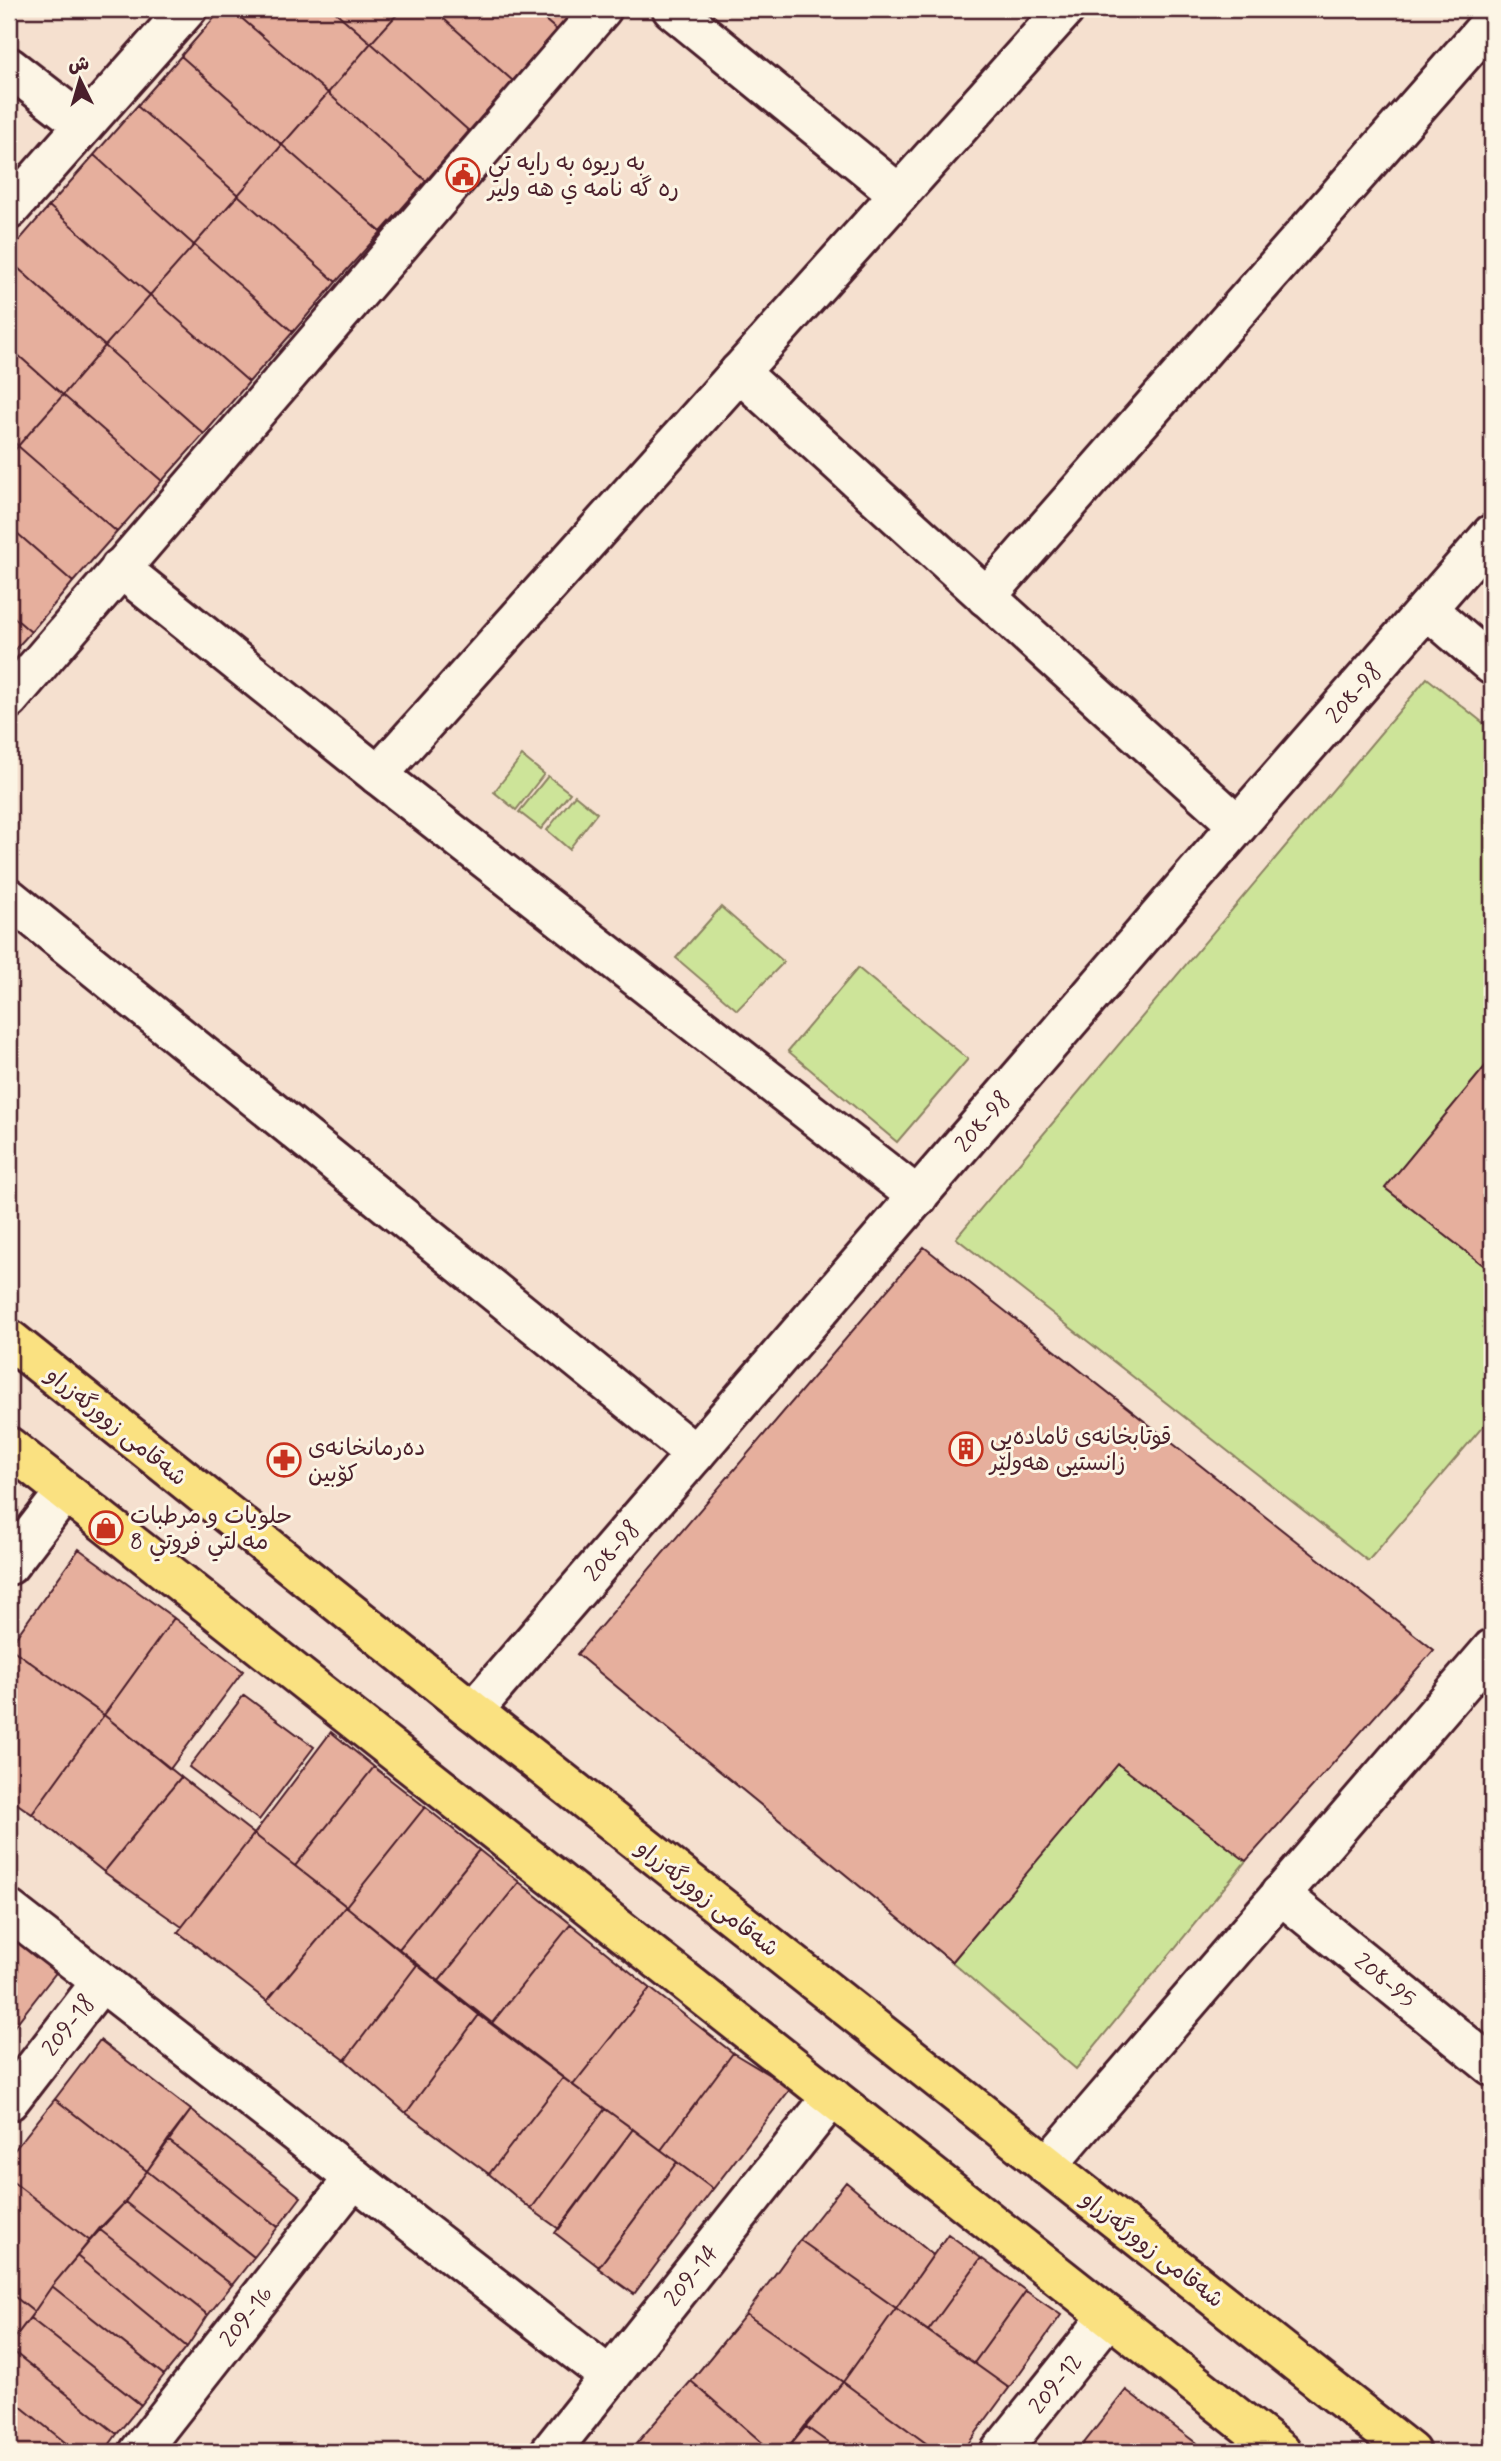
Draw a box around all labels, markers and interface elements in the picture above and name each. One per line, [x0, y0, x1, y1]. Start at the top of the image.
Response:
north arrow [46, 46, 116, 116]
text: ش [67, 51, 90, 78]
place label: به ريوه به رايه تي ره گه نامه ي هه ولير [486, 149, 679, 205]
public building icon: به ريوه به رايه تي ره گه نامه ي هه ولير [444, 156, 482, 194]
street label: 208-98 [1320, 658, 1390, 731]
street label: 208-98 [949, 1086, 1018, 1159]
street label: شەقامی زوورگەزراو [38, 1361, 192, 1494]
place label: قوتابخانەی ئامادەیی زانستیی هەولێر [988, 1423, 1172, 1479]
building icon: قوتابخانەی ئامادەیی زانستیی هەولێر [947, 1430, 985, 1468]
place label: دەرمانخانەی کۆبین [308, 1434, 425, 1490]
pharmacy icon: دەرمانخانەی کۆبین [265, 1441, 303, 1479]
place label: حلويات و مرطبات مه لتي فروتي 8 [130, 1502, 292, 1562]
shop icon: حلويات و مرطبات مه لتي فروتي 8 [87, 1509, 125, 1547]
street label: 208-98 [578, 1515, 648, 1589]
street label: شەقامی زوورگەزراو [629, 1834, 784, 1965]
street label: 208-95 [1347, 1947, 1421, 2015]
street label: 209-18 [36, 1990, 102, 2063]
street label: شەقامی زوورگەزراو [1074, 2185, 1229, 2316]
street label: 209-14 [658, 2239, 726, 2313]
street label: 209-16 [214, 2280, 281, 2354]
street label: 209-12 [1023, 2348, 1090, 2421]

